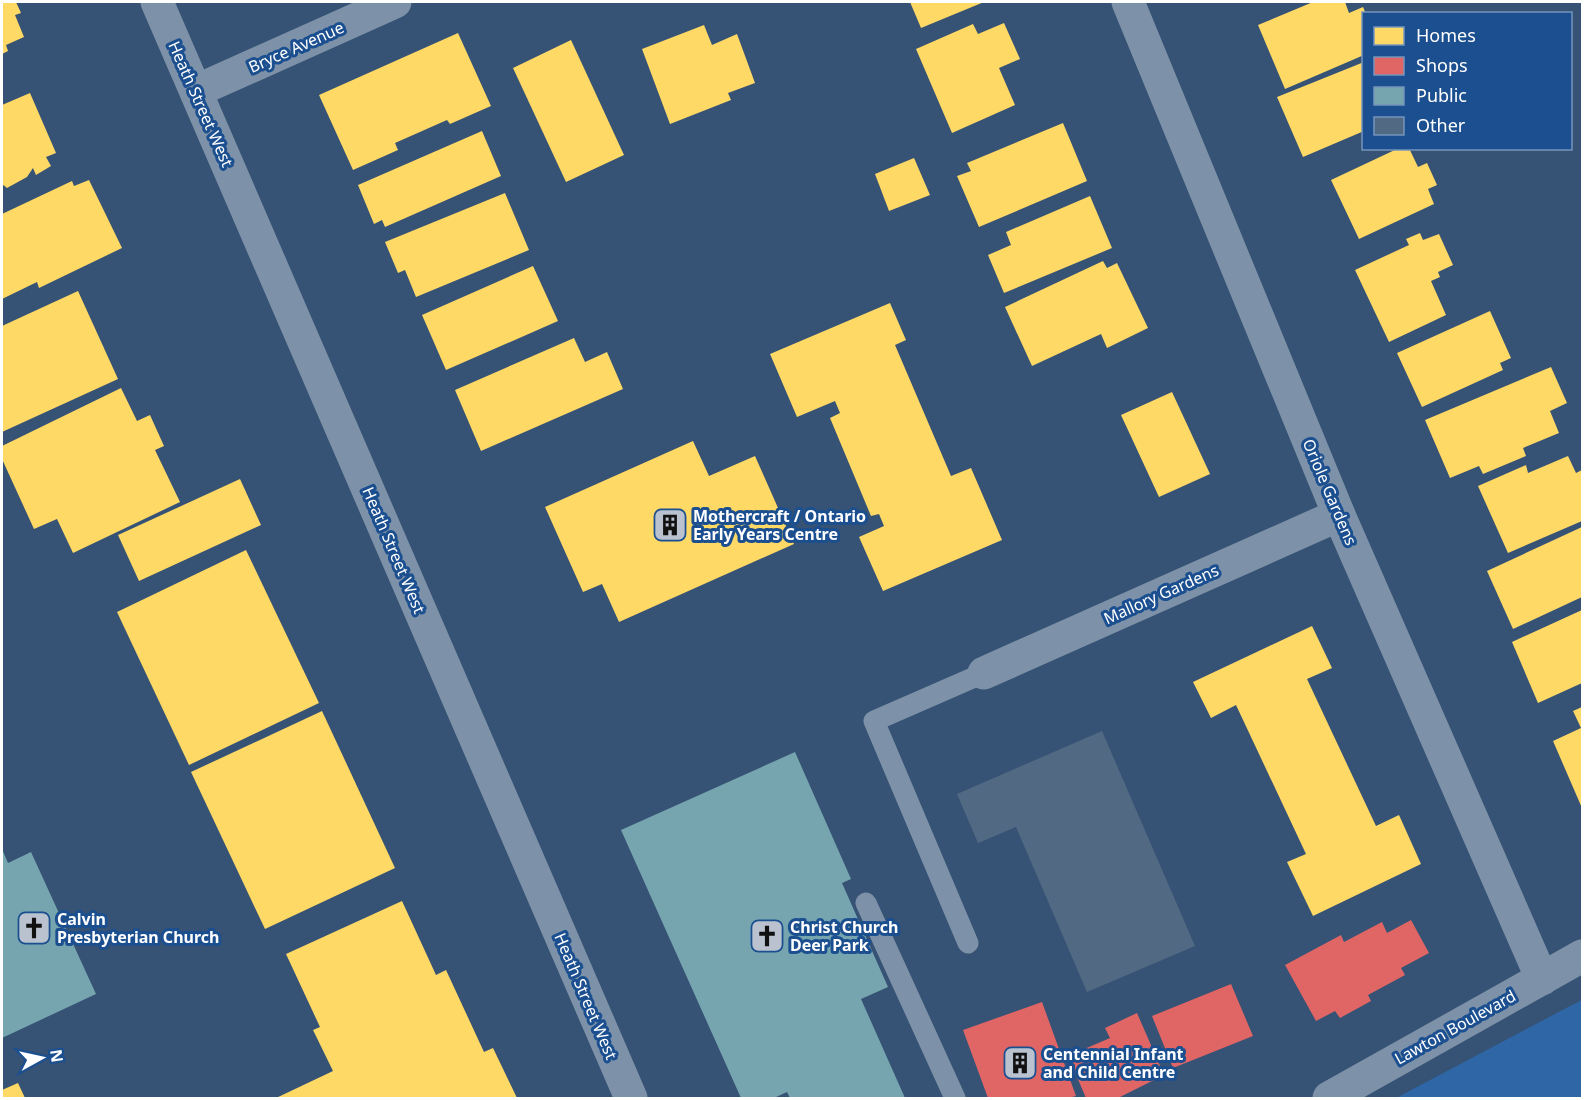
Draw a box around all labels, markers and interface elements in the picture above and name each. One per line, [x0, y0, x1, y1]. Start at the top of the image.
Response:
legend [1362, 12, 1572, 150]
street label: Bryce Avenue [245, 16, 347, 78]
text: Homes [1416, 23, 1476, 47]
street label: Heath Street West [163, 38, 239, 171]
text: Shops [1416, 53, 1468, 77]
text: Public [1416, 83, 1467, 107]
text: Other [1416, 113, 1466, 137]
street label: Oriole Gardens [1298, 435, 1362, 549]
street label: Heath Street West [357, 483, 431, 617]
place label: Mothercraft / Ontario Early Years Centre [693, 505, 866, 545]
building icon: Mothercraft / Ontario Early Years Centre [652, 507, 688, 543]
street label: Mallory Gardens [1100, 559, 1222, 629]
place label: Calvin Presbyterian Church [57, 908, 219, 948]
church icon: Calvin Presbyterian Church [16, 910, 52, 946]
place label: Christ Church Deer Park [790, 916, 898, 956]
church icon: Christ Church Deer Park [749, 918, 785, 954]
street label: Heath Street West [549, 929, 623, 1063]
street label: Lawton Boulevard [1390, 985, 1520, 1069]
north arrow [12, 1028, 72, 1088]
place label: Centennial Infant and Child Centre [1043, 1043, 1184, 1083]
building icon: Centennial Infant and Child Centre [1002, 1045, 1038, 1081]
text: N [45, 1048, 69, 1064]

